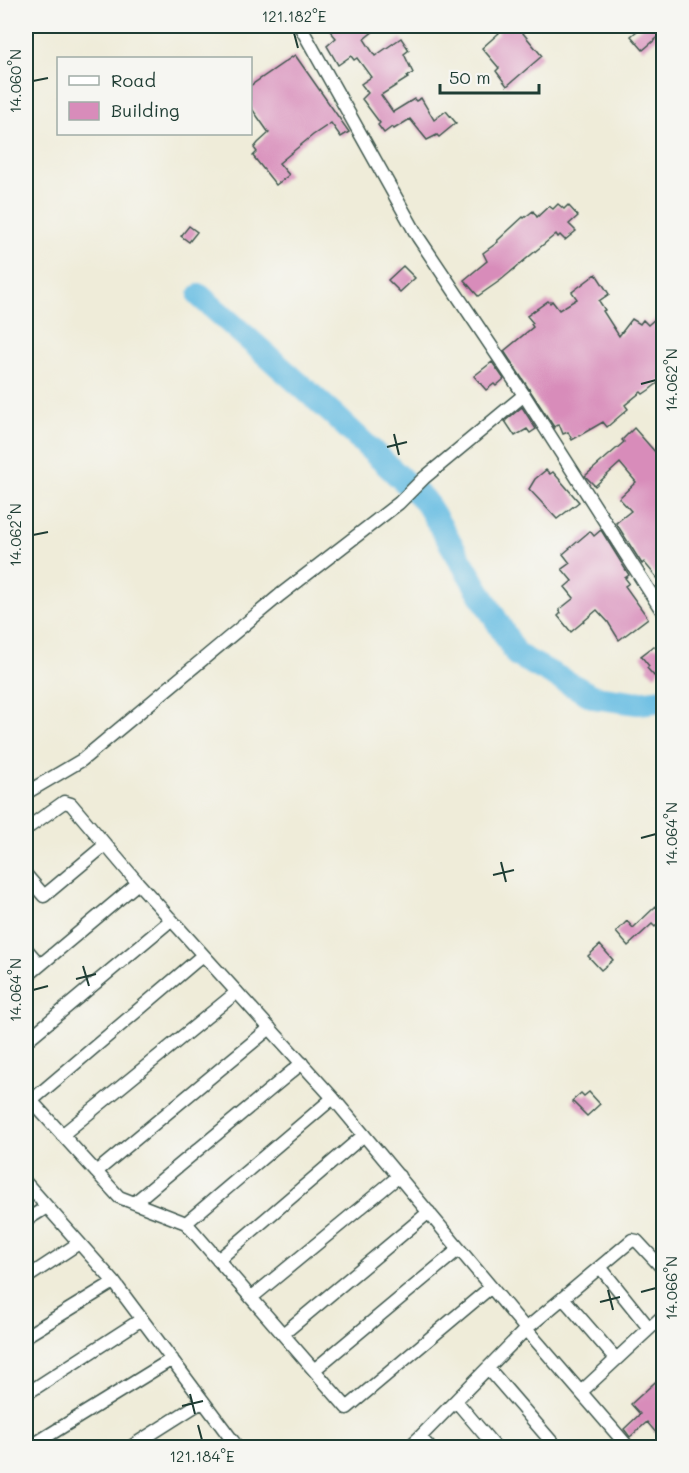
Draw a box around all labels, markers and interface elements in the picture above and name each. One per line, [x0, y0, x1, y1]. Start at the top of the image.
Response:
text: 121.182°E [262, 6, 327, 26]
text: 14.060°N [5, 49, 25, 113]
legend [57, 57, 252, 135]
scale bar [440, 57, 539, 95]
text: 50 m [449, 65, 491, 89]
text: Road [111, 68, 156, 92]
text: Building [111, 98, 179, 122]
text: 14.062°N [661, 348, 681, 412]
text: 14.062°N [5, 503, 25, 567]
text: 14.064°N [661, 802, 681, 866]
text: 14.064°N [5, 958, 25, 1022]
text: 14.066°N [661, 1256, 681, 1320]
text: 121.184°E [169, 1446, 235, 1466]

